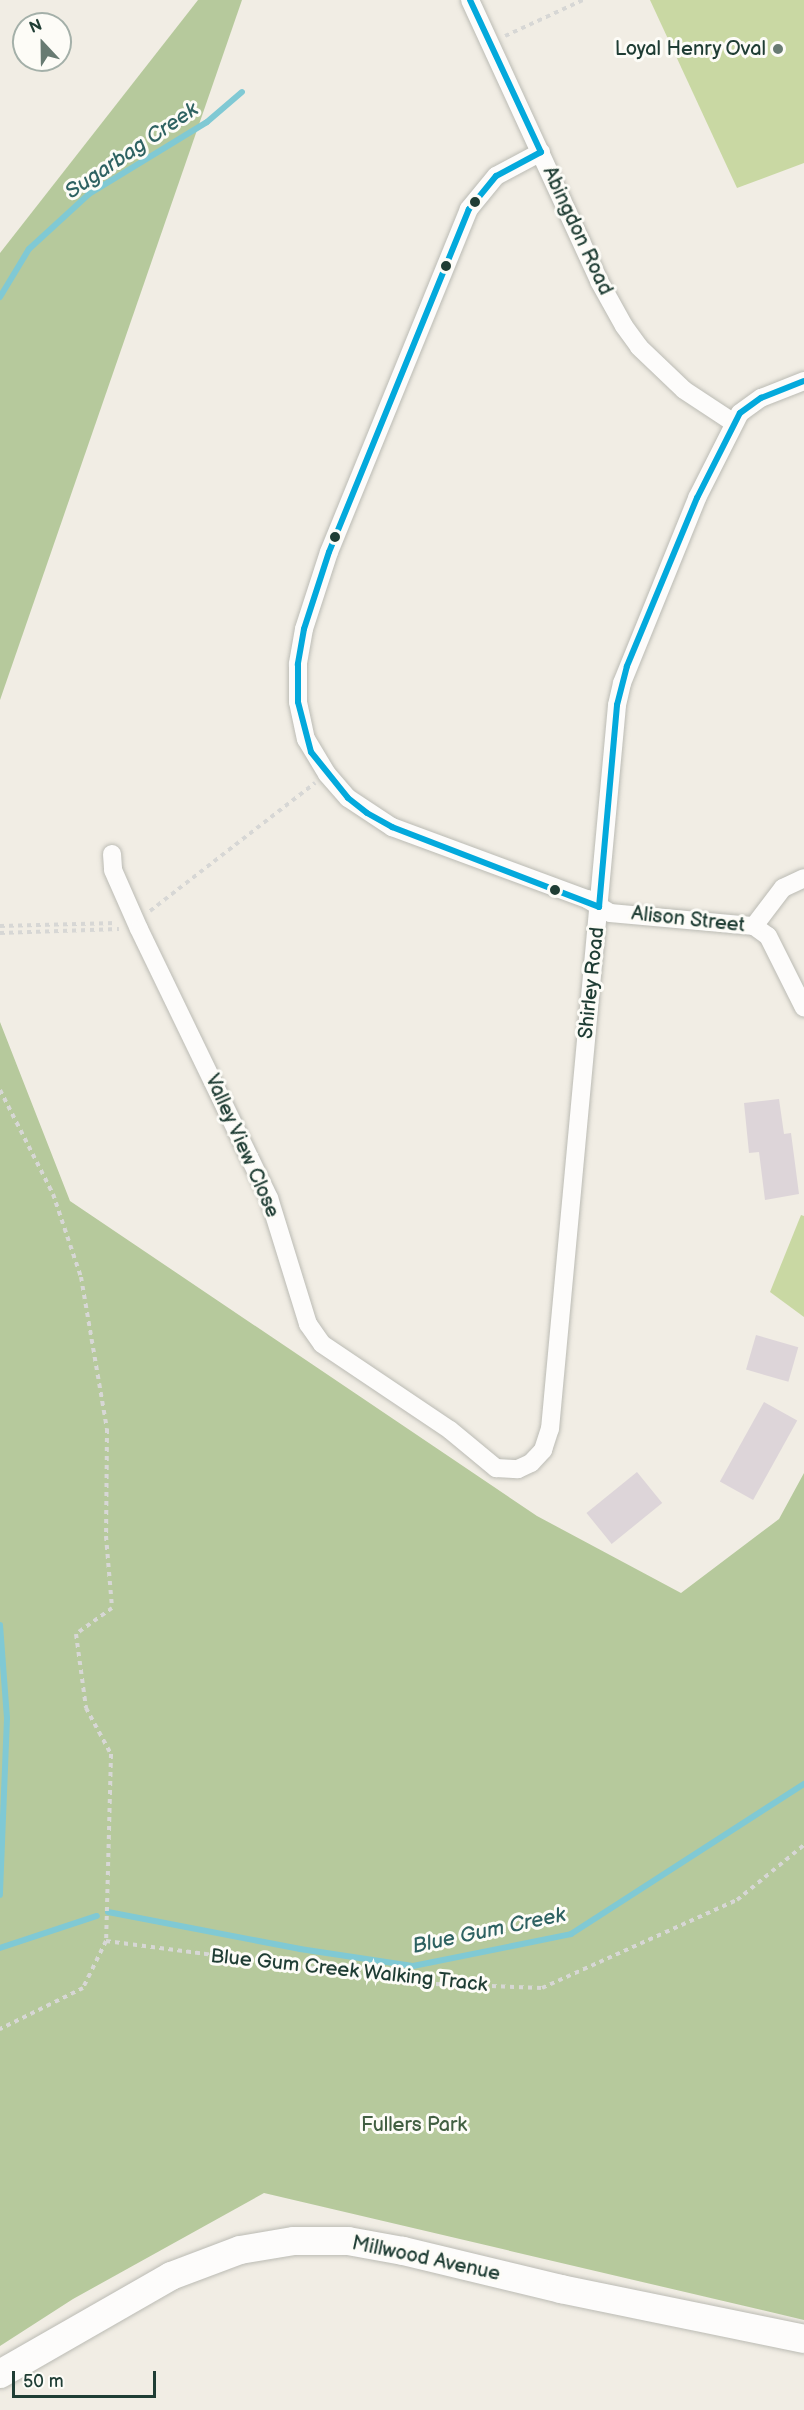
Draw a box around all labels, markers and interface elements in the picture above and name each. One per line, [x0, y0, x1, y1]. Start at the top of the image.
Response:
north arrow [12, 12, 72, 72]
text: N [27, 16, 45, 38]
place label: Loyal Henry Oval [614, 37, 766, 61]
marker: Loyal Henry Oval [771, 42, 785, 56]
water label: Sugarbag Creek [61, 97, 203, 205]
street label: Abingdon Road [537, 163, 617, 299]
unlabelled marker [469, 196, 481, 208]
unlabelled marker [440, 260, 452, 272]
unlabelled marker [329, 531, 341, 543]
unlabelled marker [549, 884, 561, 896]
street label: Alison Street [630, 902, 746, 938]
street label: Shirley Road [574, 925, 610, 1041]
street label: Valley View Close [199, 1070, 285, 1222]
water label: Blue Gum Creek [410, 1902, 568, 1960]
street label: Blue Gum Creek Walking Track [209, 1944, 489, 1998]
park label: Fullers Park [361, 2113, 467, 2137]
street label: Millwood Avenue [350, 2232, 502, 2286]
scale bar [15, 2359, 159, 2397]
text: 50 m [23, 2371, 64, 2392]

